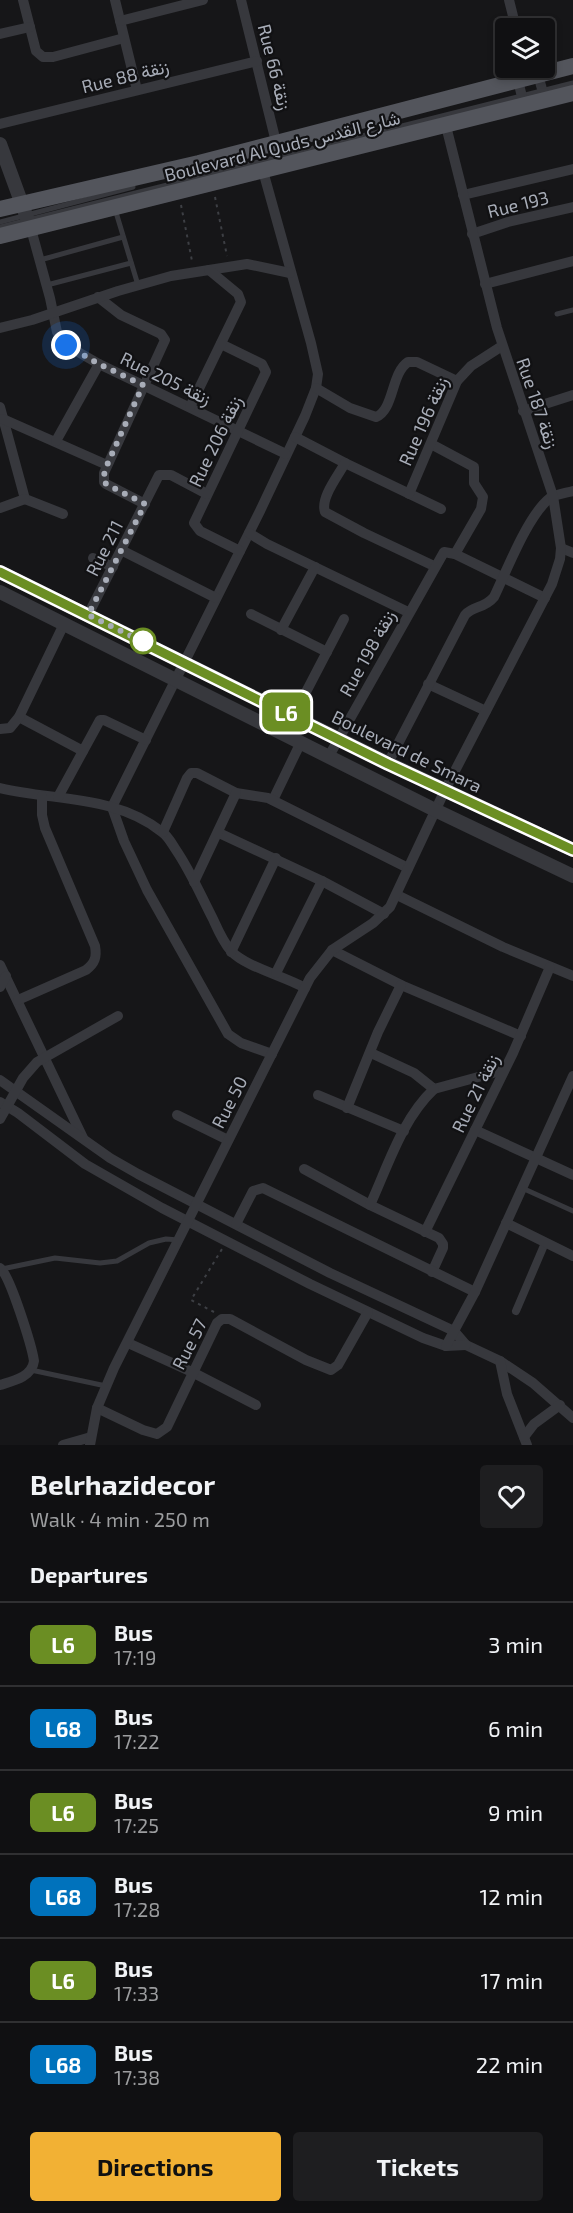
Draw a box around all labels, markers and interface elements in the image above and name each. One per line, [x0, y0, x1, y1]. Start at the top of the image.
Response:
map controls [495, 18, 555, 78]
button: layers [495, 18, 555, 78]
street label: Rue 66 زنقة [253, 22, 296, 113]
street label: Rue 88 زنقة [79, 55, 171, 98]
street label: Boulevard Al Quds شارع القدس [162, 106, 403, 188]
street label: Rue 193 [485, 186, 551, 222]
your location [51, 330, 81, 360]
street label: Rue 205 زنقة [117, 347, 215, 410]
street label: Rue 187 زنقة [511, 355, 564, 452]
street label: Rue 196 زنقة [394, 373, 453, 469]
street label: Rue 206 زنقة [183, 392, 247, 491]
street label: Rue 211 [81, 516, 127, 580]
street label: Rue 198 زنقة [334, 606, 401, 701]
unlabelled marker [130, 628, 156, 654]
line badge: L6 [259, 692, 313, 732]
text: L6 [274, 700, 298, 725]
street label: Boulevard de Smara [328, 705, 486, 797]
street label: Rue 21 زنقة [447, 1050, 504, 1136]
street label: Rue 50 [207, 1072, 251, 1132]
street label: Rue 57 [167, 1315, 211, 1373]
button: heart [480, 1465, 543, 1528]
text: Belrhazidecor [30, 1467, 215, 1501]
text: Walk · 4 min · 250 m [30, 1507, 210, 1531]
text: Departures [30, 1561, 148, 1587]
text: Bus [114, 1619, 153, 1645]
text: 3 min [488, 1631, 543, 1657]
text: L6 [51, 1632, 75, 1657]
text: 17:19 [114, 1645, 156, 1669]
text: Bus [114, 1703, 153, 1729]
text: 6 min [488, 1715, 543, 1741]
text: L68 [45, 1716, 81, 1741]
text: 17:22 [114, 1729, 159, 1753]
text: Bus [114, 1787, 153, 1813]
text: 9 min [488, 1799, 543, 1825]
text: L6 [51, 1800, 75, 1825]
text: 17:25 [114, 1813, 159, 1837]
text: Bus [114, 1871, 153, 1897]
text: 12 min [479, 1883, 543, 1909]
text: L68 [45, 1884, 81, 1909]
text: 17:28 [114, 1897, 160, 1921]
text: Bus [114, 1955, 153, 1981]
text: 17 min [481, 1967, 543, 1993]
text: L6 [51, 1968, 75, 1993]
text: 17:33 [114, 1981, 159, 2005]
text: Bus [114, 2039, 153, 2065]
text: 22 min [476, 2051, 543, 2077]
text: L68 [45, 2052, 81, 2077]
text: 17:38 [114, 2065, 160, 2089]
button: Directions [30, 2132, 281, 2201]
button: Tickets [293, 2132, 543, 2201]

